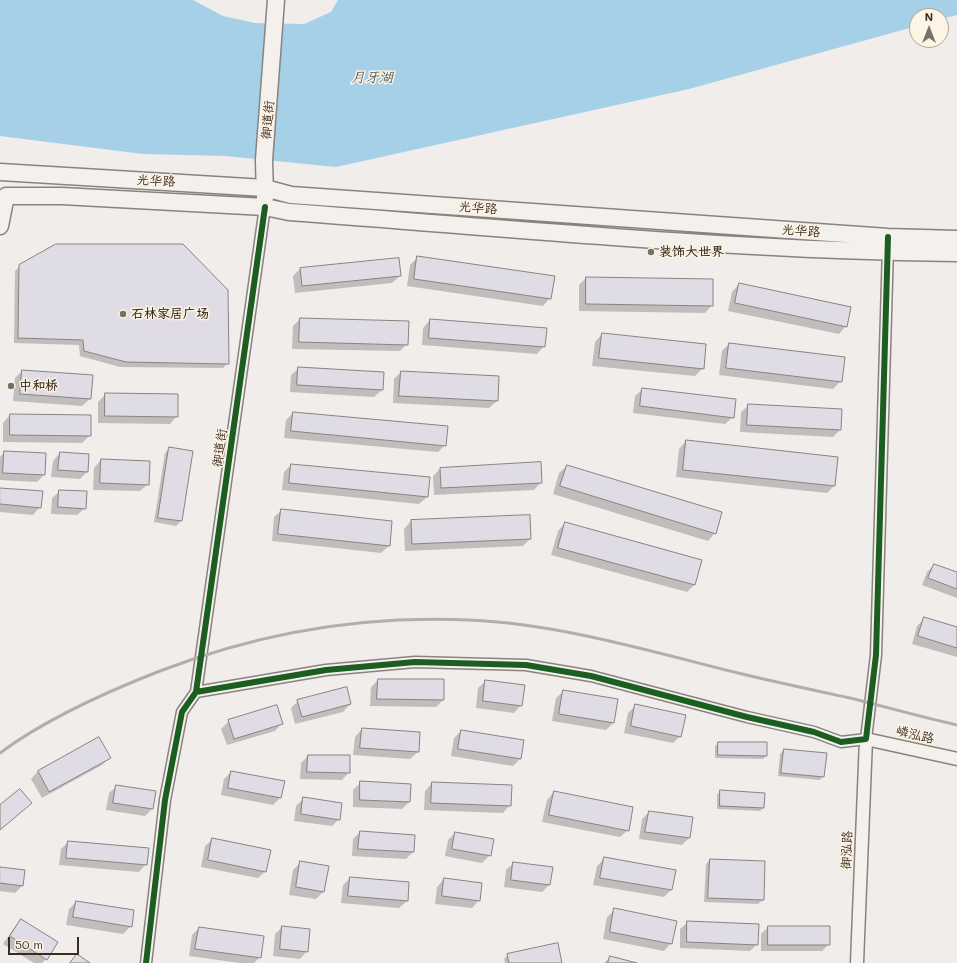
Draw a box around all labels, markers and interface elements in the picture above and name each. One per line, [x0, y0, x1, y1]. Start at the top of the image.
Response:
north arrow [909, 8, 949, 48]
text: N [925, 9, 933, 24]
water label: 月牙湖 [351, 70, 393, 86]
street label: 御道街 [259, 100, 277, 140]
street label: 光华路 [136, 172, 176, 190]
street label: 光华路 [458, 199, 498, 217]
street label: 光华路 [781, 222, 821, 240]
place label: 装饰大世界 [659, 244, 724, 260]
marker: 装饰大世界 [646, 247, 656, 257]
place label: 石林家居广场 [131, 306, 209, 322]
marker: 石林家居广场 [118, 309, 128, 319]
place label: 中和桥 [19, 378, 58, 394]
marker: 中和桥 [6, 381, 16, 391]
street label: 御道街 [210, 428, 230, 468]
street label: 嶙泓路 [894, 723, 936, 747]
street label: 御泓路 [839, 830, 855, 870]
scale bar [10, 929, 81, 955]
text: 50 m [15, 936, 43, 952]

